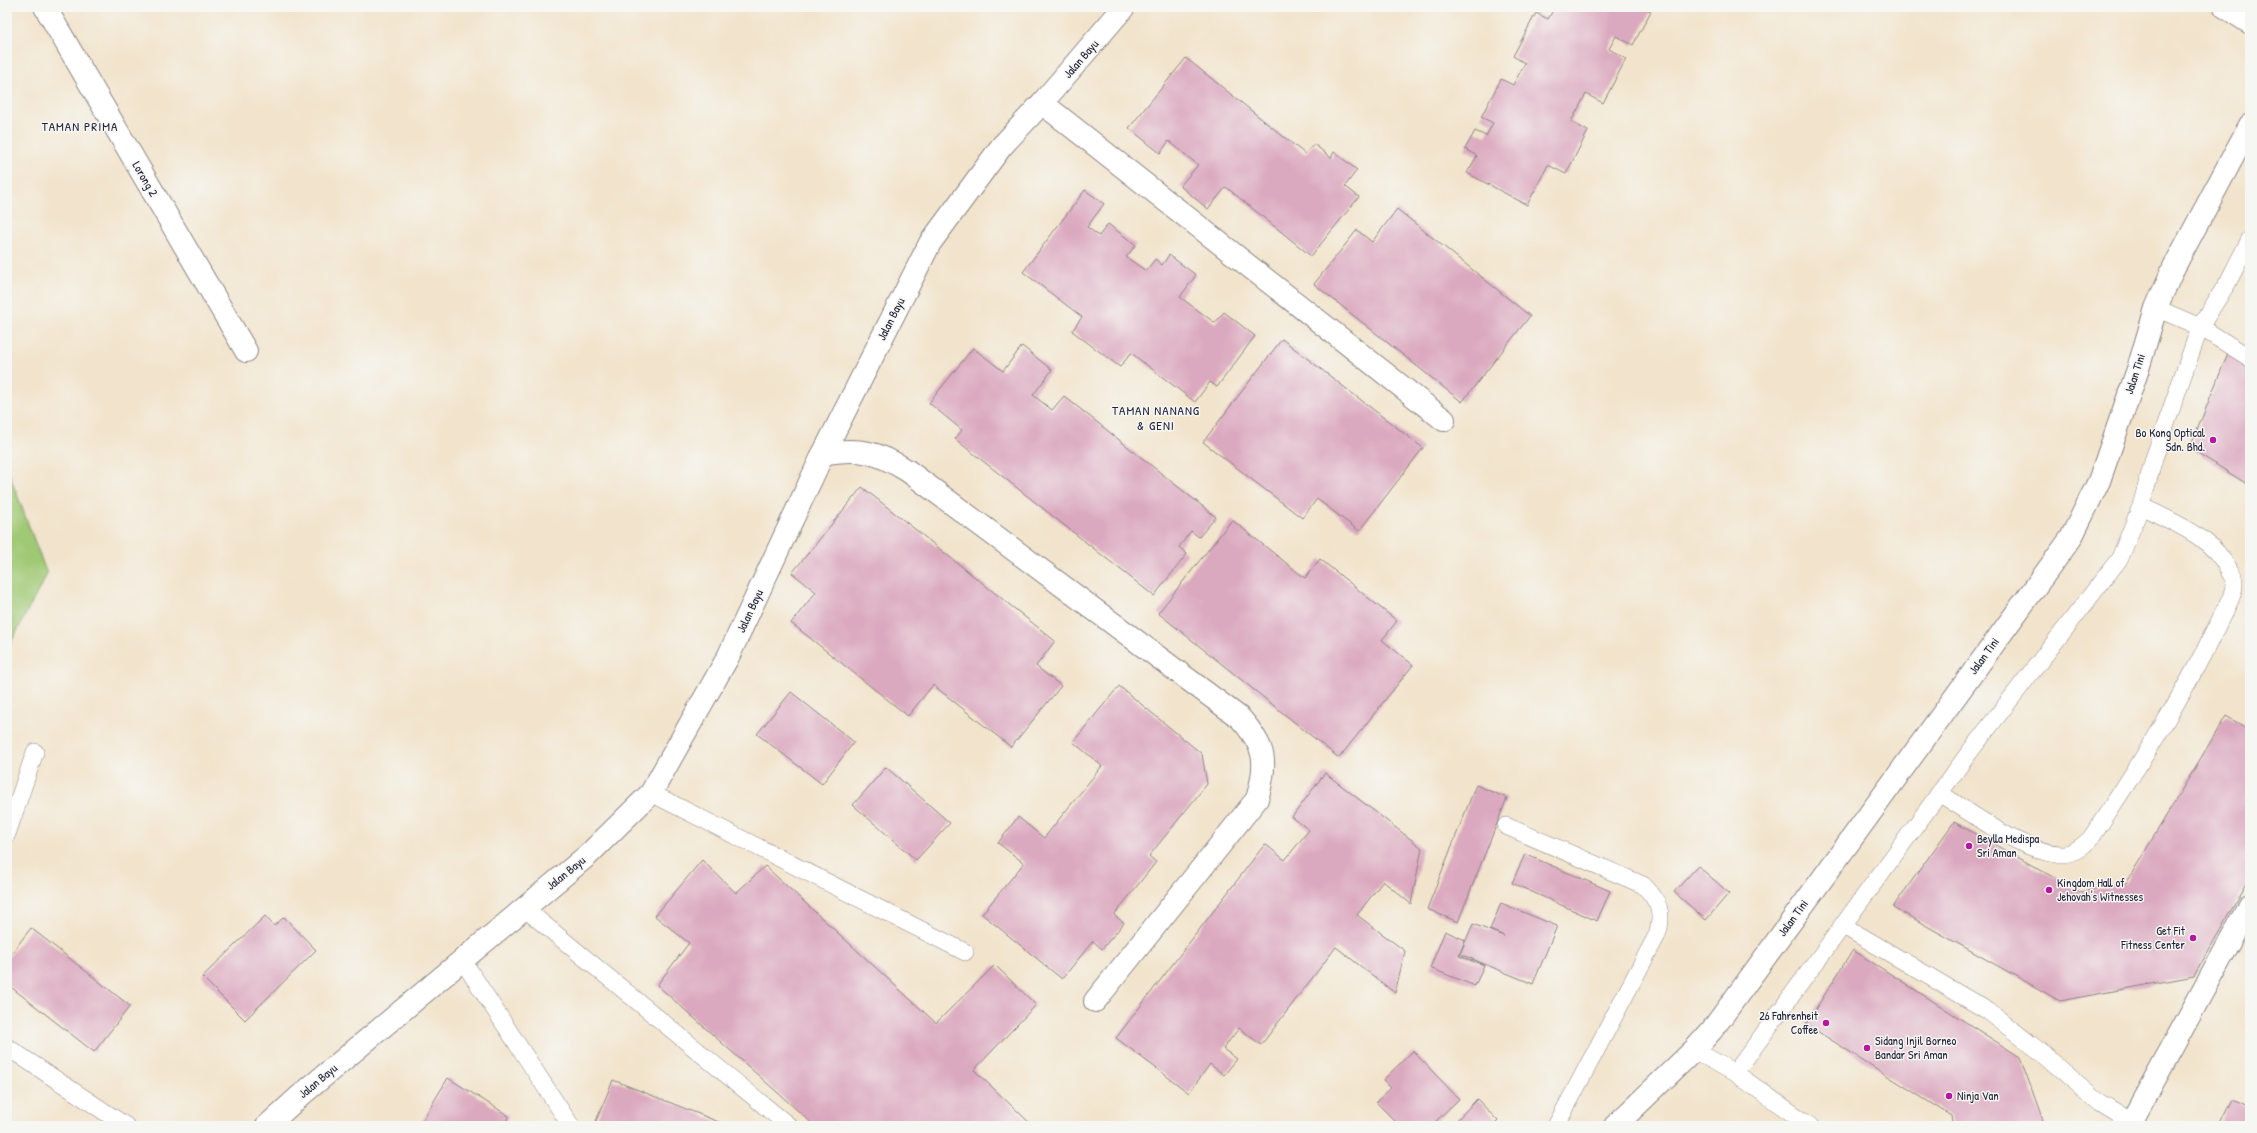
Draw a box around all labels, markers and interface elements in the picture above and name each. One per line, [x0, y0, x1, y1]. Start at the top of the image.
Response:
street label: Jalan Bayu [1059, 36, 1102, 82]
district label: TAMAN PRIMA [42, 117, 118, 135]
street label: Lorong 2 [129, 158, 162, 200]
street label: Jalan Bayu [873, 294, 909, 343]
street label: Jalan Tini [2120, 351, 2149, 396]
district label: TAMAN NANANG & GENI [1112, 401, 1200, 434]
place label: Bo Kong Optical Sdn. Bhd. [2136, 424, 2206, 455]
marker: Bo Kong Optical Sdn. Bhd. [2208, 435, 2218, 445]
street label: Jalan Bayu [732, 586, 767, 635]
street label: Jalan Tini [1964, 634, 2003, 678]
place label: Beylla Medispa Sri Aman [1977, 830, 2040, 861]
marker: Beylla Medispa Sri Aman [1964, 841, 1974, 851]
street label: Jalan Bayu [543, 851, 589, 894]
place label: Kingdom Hall of Jehovah's Witnesses [2057, 874, 2143, 905]
marker: Kingdom Hall of Jehovah's Witnesses [2044, 885, 2054, 895]
street label: Jalan Tini [1773, 896, 1812, 940]
place label: Get Fit Fitness Center [2120, 922, 2186, 953]
marker: Get Fit Fitness Center [2188, 933, 2198, 943]
place label: 26 Fahrenheit Coffee [1759, 1007, 1819, 1038]
marker: 26 Fahrenheit Coffee [1821, 1018, 1831, 1028]
place label: Sidang Injil Borneo Bandar Sri Aman [1875, 1032, 1957, 1063]
marker: Sidang Injil Borneo Bandar Sri Aman [1862, 1043, 1872, 1053]
street label: Jalan Bayu [295, 1059, 341, 1102]
place label: Ninja Van [1957, 1087, 1999, 1104]
marker: Ninja Van [1944, 1091, 1954, 1101]

